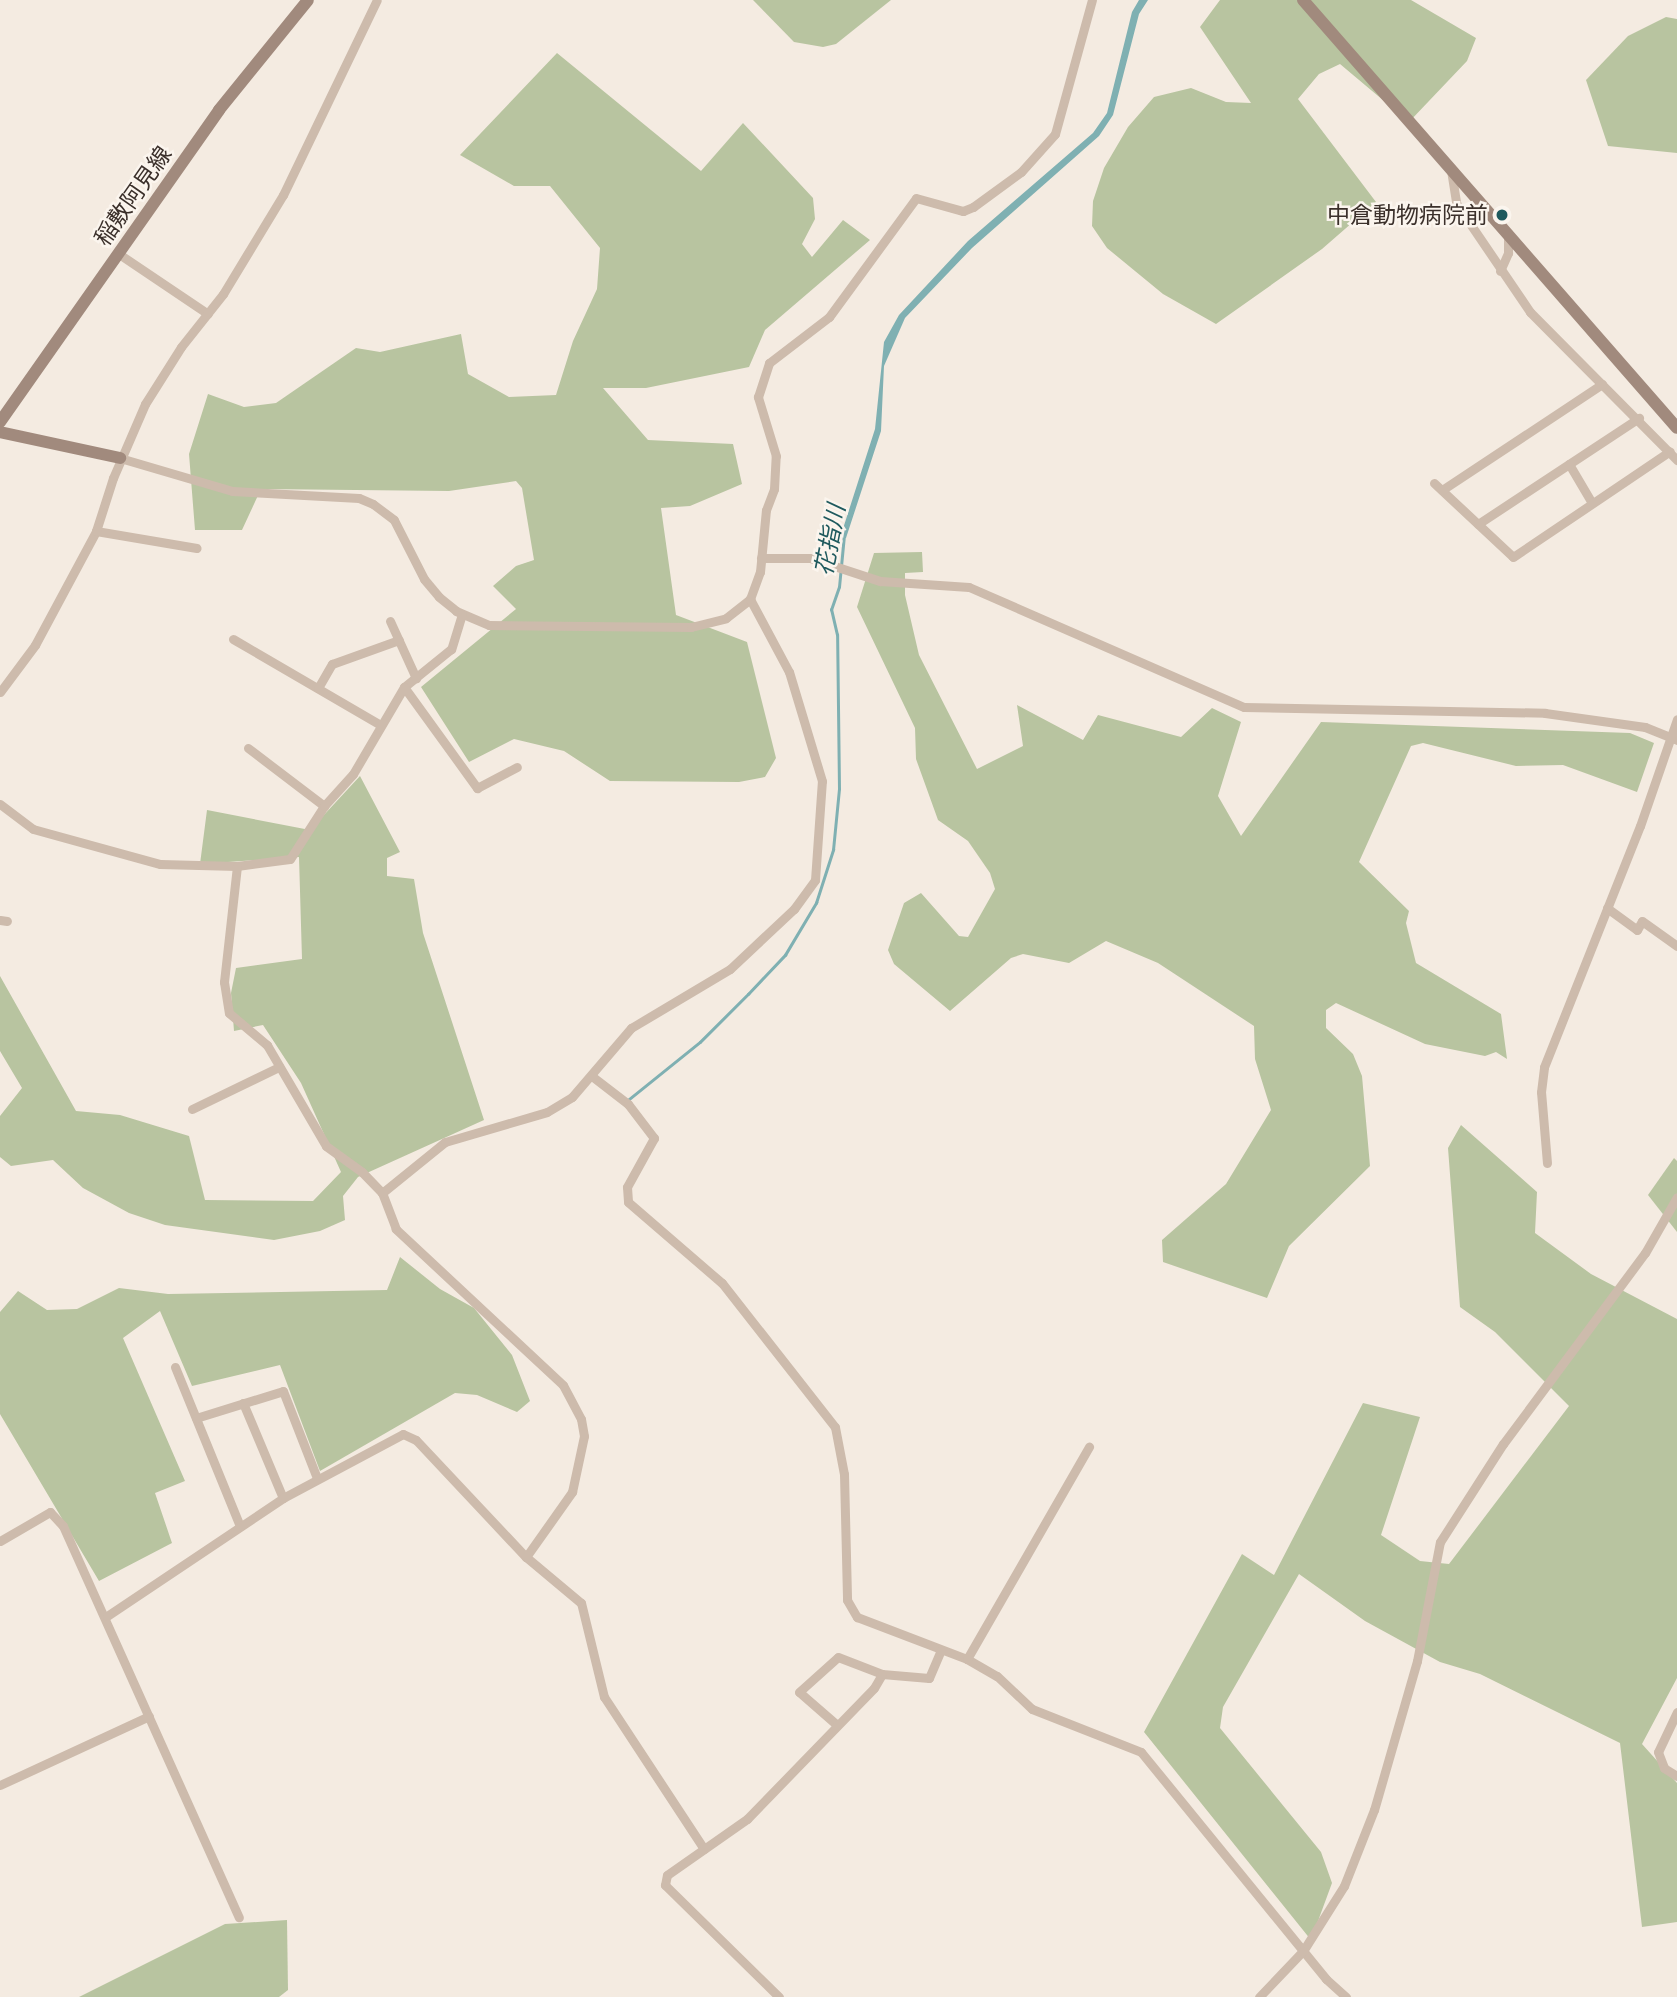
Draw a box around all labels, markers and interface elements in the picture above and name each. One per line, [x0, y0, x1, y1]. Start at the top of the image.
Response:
street label: 稲敷阿見線 [89, 141, 177, 251]
place label: 中倉動物病院前 [1327, 201, 1488, 229]
marker: 中倉動物病院前 [1494, 207, 1510, 223]
water label: 花指川 [809, 502, 851, 578]

